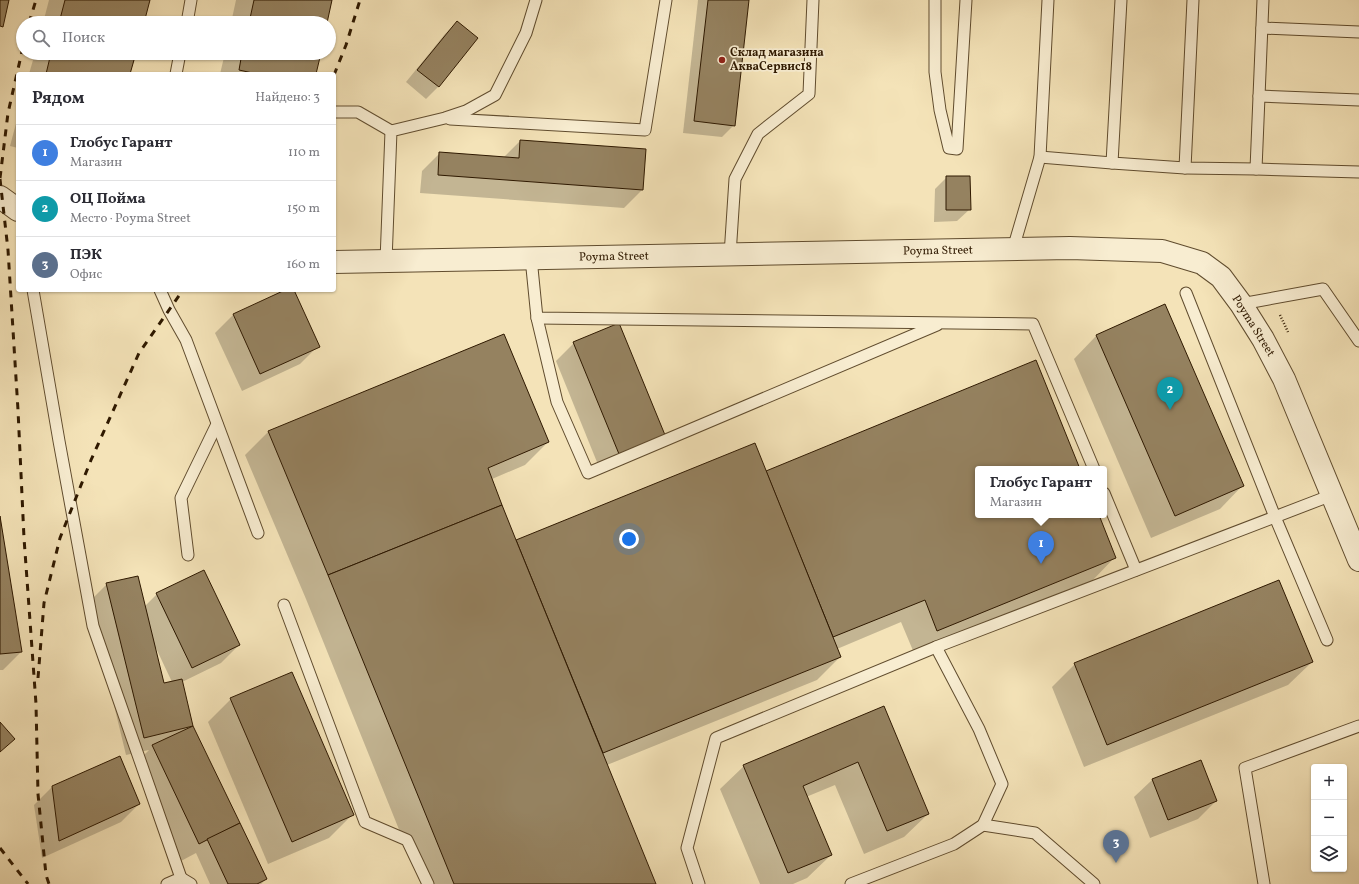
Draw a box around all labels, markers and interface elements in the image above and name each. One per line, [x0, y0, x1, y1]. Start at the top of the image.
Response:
search box [16, 16, 336, 60]
icon: search [30, 27, 52, 49]
text: Поиск [62, 28, 105, 49]
place label: Склад магазина АкваСервис18 [730, 45, 824, 75]
marker: Склад магазина АкваСервис18 [717, 55, 727, 65]
text: Рядом [32, 87, 85, 110]
text: Найдено: 3 [255, 89, 320, 107]
text: Глобус Гарант [70, 133, 173, 154]
text: 1 [42, 144, 48, 162]
text: 110 m [288, 144, 320, 162]
text: Магазин [70, 154, 122, 172]
text: ОЦ Пойма [70, 189, 146, 210]
text: 2 [42, 200, 48, 218]
text: 150 m [287, 200, 320, 218]
text: Место · Poyma Street [70, 210, 191, 228]
street label: Poyma Street [903, 242, 973, 260]
text: ПЭК [70, 245, 102, 266]
street label: Poyma Street [579, 248, 649, 266]
text: 3 [42, 256, 48, 274]
text: 160 m [286, 256, 320, 274]
text: Офис [70, 266, 102, 284]
street label: Poyma Street [1228, 292, 1278, 360]
pin: 2 [1157, 377, 1183, 410]
popup [975, 466, 1107, 518]
text: Глобус Гарант [990, 473, 1092, 494]
text: Магазин [990, 494, 1042, 512]
your location [619, 529, 639, 549]
pin: 1 [1028, 531, 1054, 564]
map controls [1311, 764, 1347, 872]
button: + [1311, 764, 1347, 800]
button: − [1311, 800, 1347, 836]
pin: 3 [1103, 830, 1129, 863]
button: layers [1311, 836, 1347, 872]

